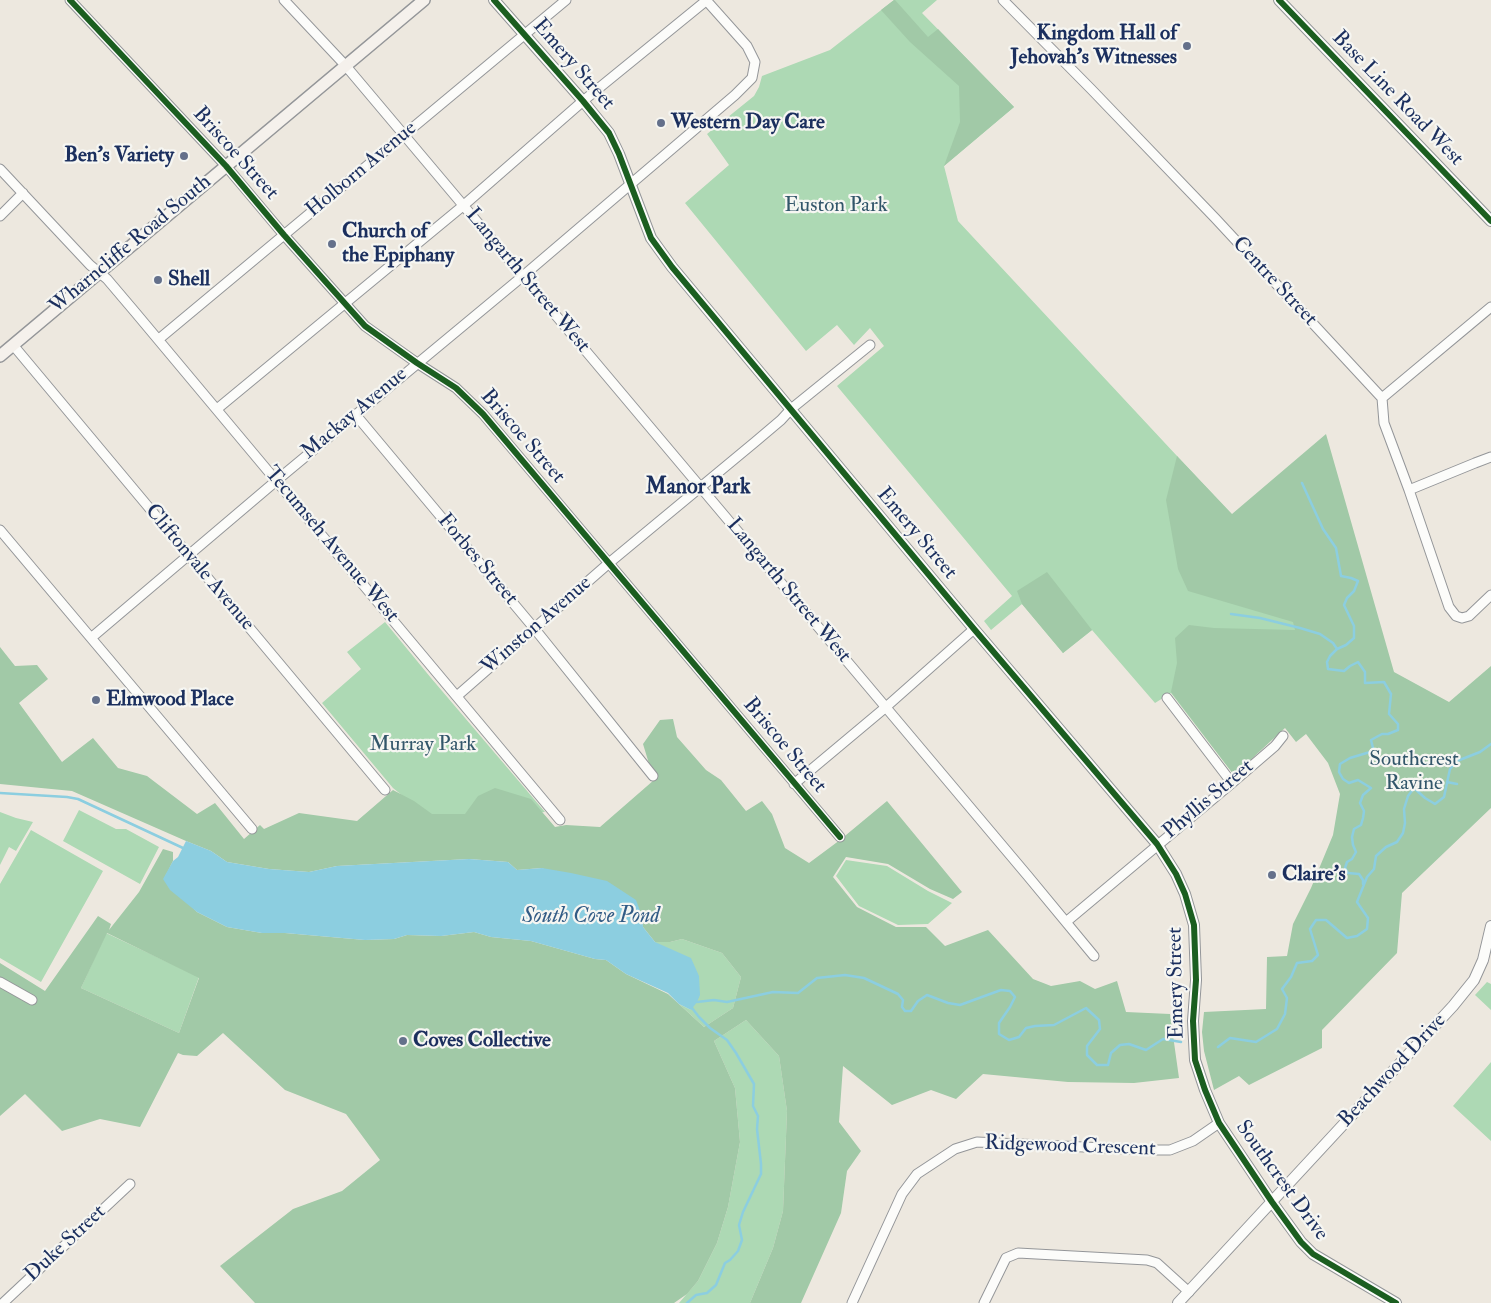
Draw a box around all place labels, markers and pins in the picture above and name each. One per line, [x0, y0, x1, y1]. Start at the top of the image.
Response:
place label: Kingdom Hall of Jehovah's Witnesses [1010, 21, 1177, 71]
marker: Kingdom Hall of Jehovah's Witnesses [1181, 40, 1193, 52]
place label: Western Day Care [671, 110, 825, 136]
marker: Western Day Care [655, 117, 667, 129]
place label: Ben's Variety [64, 143, 174, 169]
marker: Ben's Variety [178, 150, 190, 162]
place label: Church of the Epiphany [342, 219, 454, 269]
marker: Church of the Epiphany [326, 238, 338, 250]
place label: Shell [168, 267, 210, 293]
marker: Shell [152, 274, 164, 286]
place label: Elmwood Place [106, 687, 234, 713]
marker: Elmwood Place [90, 694, 102, 706]
place label: Claire's [1282, 862, 1346, 888]
marker: Claire's [1266, 869, 1278, 881]
place label: Coves Collective [413, 1028, 551, 1054]
marker: Coves Collective [397, 1035, 409, 1047]

